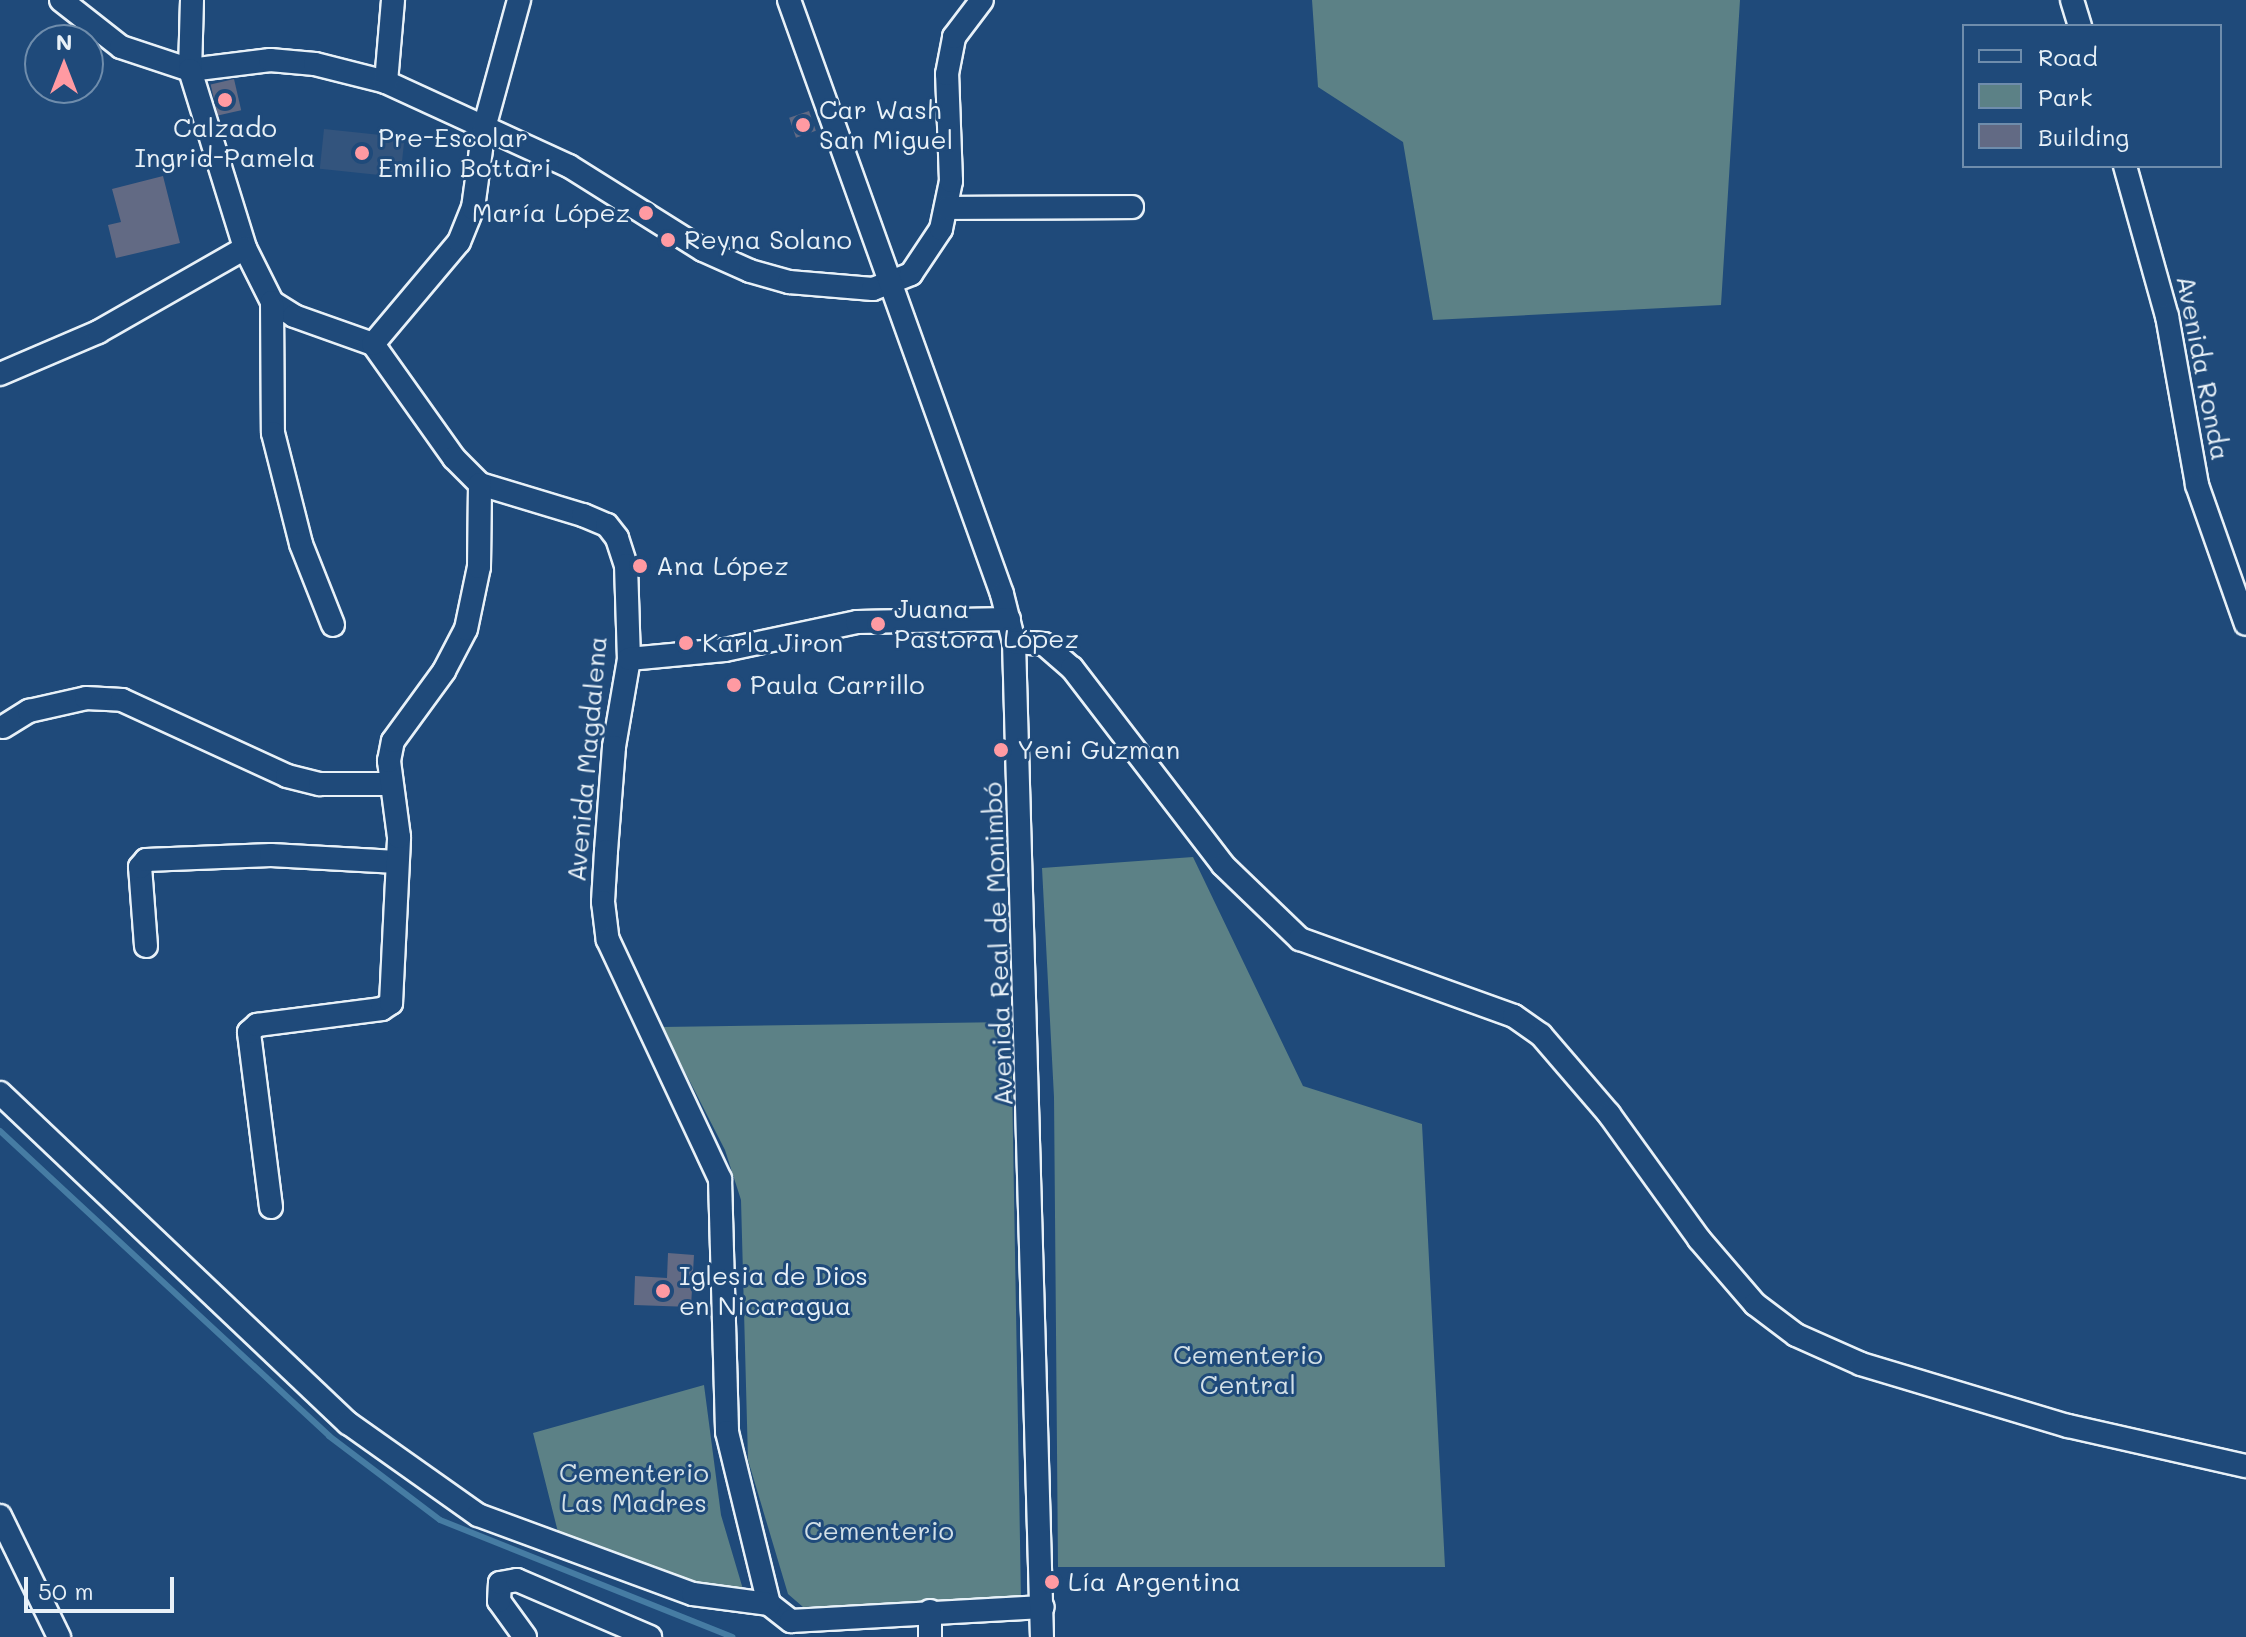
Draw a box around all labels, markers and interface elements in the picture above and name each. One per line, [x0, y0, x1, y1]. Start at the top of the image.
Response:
north arrow [24, 24, 104, 104]
legend [1962, 24, 2222, 168]
text: N [56, 27, 72, 56]
text: Road [2038, 41, 2098, 72]
text: Park [2038, 81, 2092, 112]
marker: Calzado Ingrid-Pamela [216, 91, 234, 109]
place label: Car Wash San Miguel [819, 94, 953, 156]
place label: Calzado Ingrid-Pamela [135, 112, 315, 174]
marker: Car Wash San Miguel [794, 116, 812, 134]
text: Building [2038, 121, 2129, 152]
place label: Pre-Escolar Emilio Bottari [378, 122, 551, 184]
marker: Pre-Escolar Emilio Bottari [353, 144, 371, 162]
place label: María López [472, 197, 630, 229]
marker: María López [637, 204, 655, 222]
place label: Reyna Solano [684, 224, 852, 256]
marker: Reyna Solano [659, 231, 677, 249]
street label: Avenida Ronda [2170, 273, 2236, 463]
place label: Ana López [656, 550, 789, 582]
marker: Ana López [631, 557, 649, 575]
place label: Juana Pastora López [894, 593, 1079, 654]
marker: Juana Pastora López [869, 615, 887, 633]
place label: Karla Jiron [702, 627, 843, 659]
marker: Karla Jiron [677, 634, 695, 652]
street label: Avenida Magdalena [561, 635, 613, 883]
place label: Paula Carrillo [750, 669, 925, 701]
marker: Paula Carrillo [725, 676, 743, 694]
place label: Yeni Guzman [1017, 734, 1180, 766]
marker: Yeni Guzman [992, 741, 1010, 759]
street label: Avenida Real de Monimbó [977, 781, 1019, 1107]
place label: Iglesia de Dios en Nicaragua [679, 1260, 868, 1322]
marker: Iglesia de Dios en Nicaragua [654, 1282, 672, 1300]
park label: Cementerio Central [1173, 1339, 1323, 1400]
park label: Cementerio Las Madres [559, 1457, 709, 1518]
park label: Cementerio [804, 1515, 954, 1547]
scale bar [28, 1561, 178, 1611]
place label: Lía Argentina [1068, 1566, 1241, 1598]
marker: Lía Argentina [1043, 1573, 1061, 1591]
text: 50 m [38, 1575, 94, 1606]

